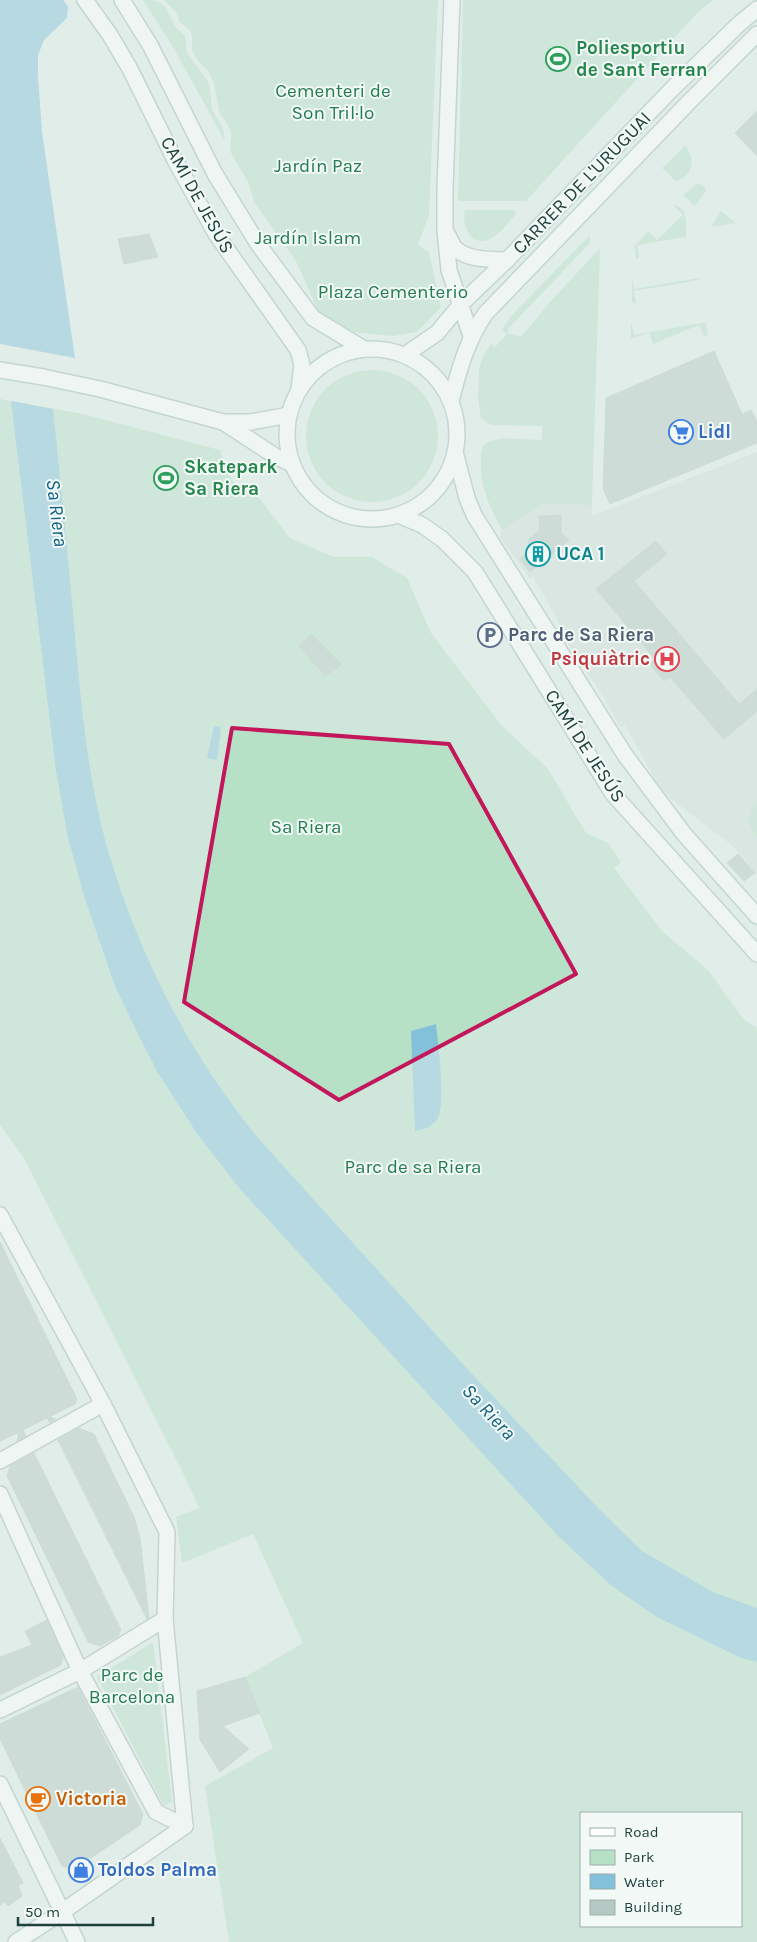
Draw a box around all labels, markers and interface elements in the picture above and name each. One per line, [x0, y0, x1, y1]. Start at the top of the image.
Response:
place label: Poliesportiu de Sant Ferran [576, 37, 708, 81]
sports icon: Poliesportiu de Sant Ferran [545, 46, 571, 72]
park label: Cementeri de Son Tril·lo [275, 80, 391, 124]
street label: CARRER DE L'URUGUAI [508, 107, 656, 259]
street label: CAMÍ DE JESÚS [156, 132, 239, 257]
park label: Jardín Paz [274, 155, 362, 177]
park label: Jardín Islam [255, 227, 361, 249]
park label: Plaza Cementerio [318, 281, 468, 303]
supermarket icon: Lidl [668, 419, 694, 445]
place label: Lidl [698, 421, 731, 443]
place label: Skatepark Sa Riera [184, 456, 277, 500]
sports icon: Skatepark Sa Riera [153, 465, 179, 491]
water label: Sa Riera [41, 478, 73, 548]
building icon: UCA 1 [525, 541, 551, 567]
place label: UCA 1 [556, 543, 605, 565]
parking icon: Parc de Sa Riera [477, 622, 503, 648]
place label: Parc de Sa Riera [508, 624, 654, 646]
hospital icon: Psiquiàtric [654, 646, 680, 672]
place label: Psiquiàtric [551, 648, 650, 670]
street label: CAMÍ DE JESÚS [540, 685, 630, 806]
park label: Sa Riera [271, 816, 341, 838]
park label: Parc de sa Riera [344, 1156, 482, 1178]
water label: Sa Riera [457, 1379, 521, 1445]
park label: Parc de Barcelona [89, 1664, 175, 1708]
cafe icon: Victoria [25, 1786, 51, 1812]
place label: Victoria [56, 1788, 127, 1810]
legend [580, 1812, 742, 1927]
text: Road [624, 1823, 659, 1841]
text: Park [624, 1848, 654, 1866]
shop icon: Toldos Palma [68, 1857, 94, 1883]
place label: Toldos Palma [98, 1859, 217, 1881]
text: Water [624, 1873, 665, 1891]
scale bar [18, 1894, 152, 1926]
text: Building [624, 1898, 682, 1916]
text: 50 m [25, 1903, 60, 1921]

